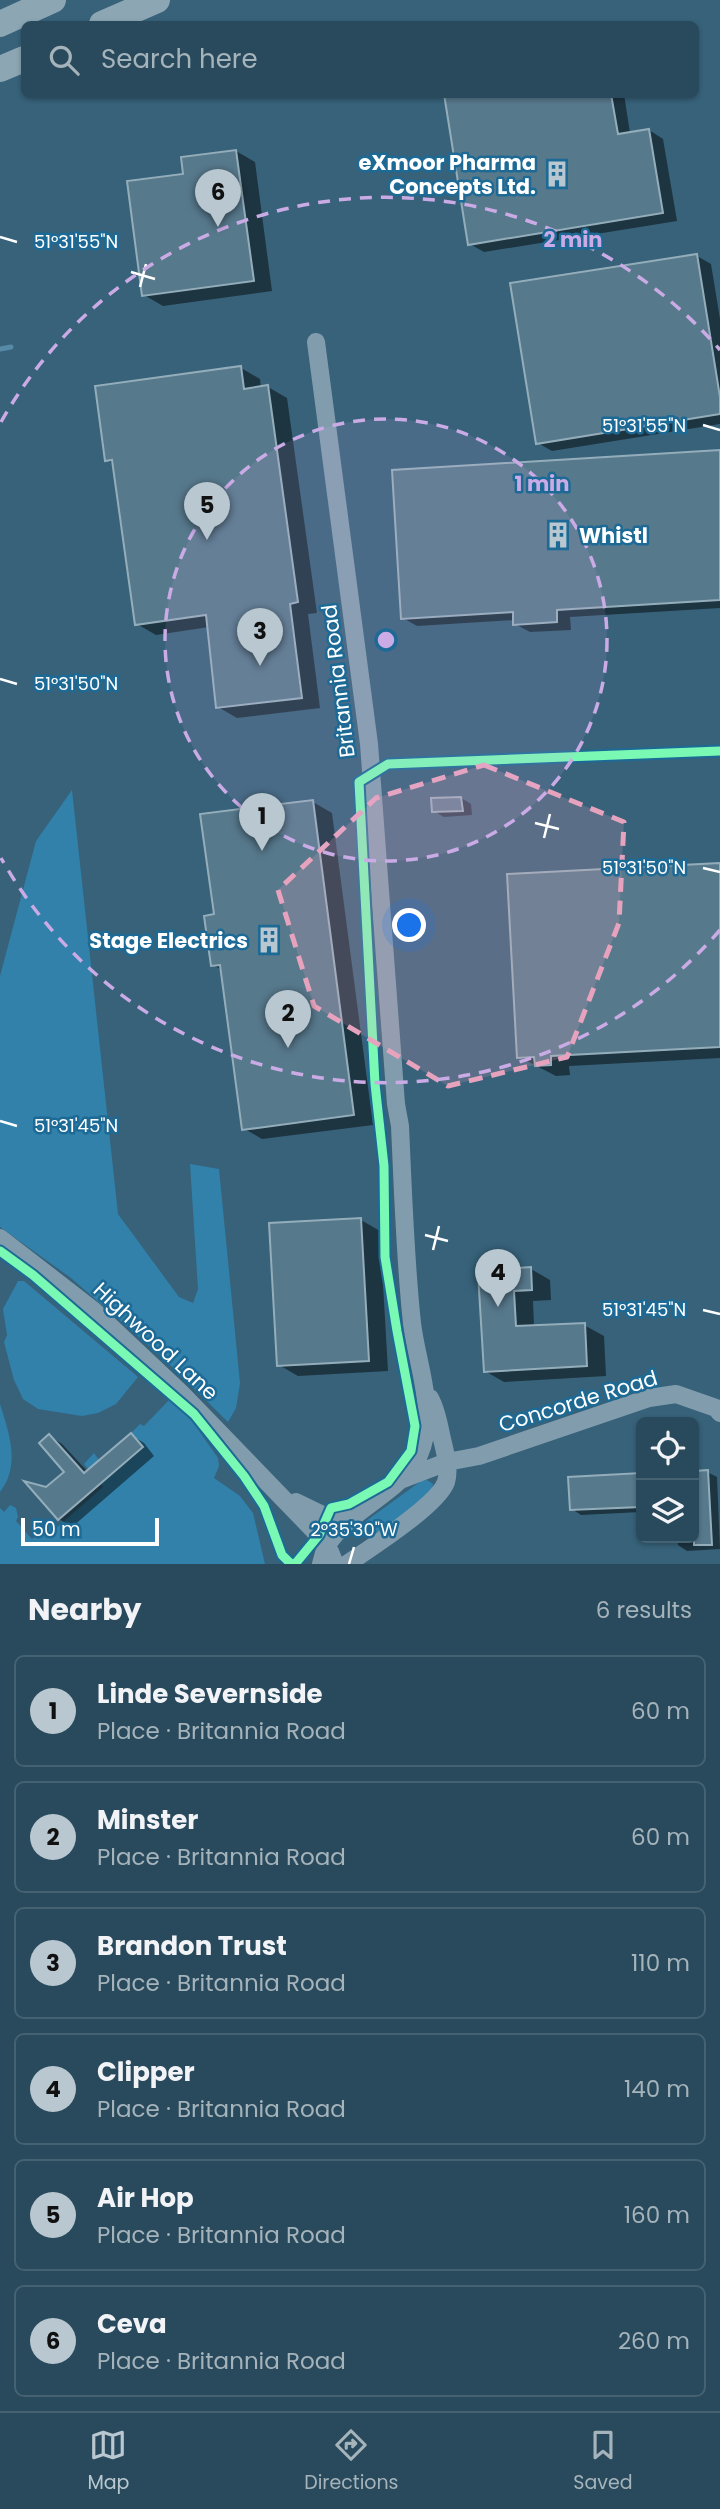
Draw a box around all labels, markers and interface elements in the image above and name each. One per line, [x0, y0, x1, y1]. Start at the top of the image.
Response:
search box [21, 21, 699, 98]
icon: search [45, 41, 83, 79]
text: Search here [101, 41, 258, 77]
place label: eXmoor Pharma Concepts Ltd. [359, 148, 536, 201]
building icon: eXmoor Pharma Concepts Ltd. [542, 159, 572, 189]
pin: 6 [195, 169, 241, 227]
text: 2 min [543, 225, 603, 254]
text: 51°31'55"N [34, 229, 118, 254]
text: 51°31'55"N [602, 413, 686, 438]
text: 1 min [515, 469, 569, 498]
pin: 5 [184, 482, 230, 540]
building icon: Whistl [543, 520, 573, 550]
place label: Whistl [579, 521, 648, 550]
street label: Britannia Road [314, 603, 362, 759]
pin: 3 [237, 608, 283, 666]
centre of rings [374, 628, 398, 652]
text: 51°31'50"N [34, 671, 118, 696]
pin: 1 [239, 793, 285, 851]
text: 51°31'50"N [602, 855, 686, 880]
your location [392, 908, 426, 942]
building icon: Stage Electrics [254, 925, 284, 955]
place label: Stage Electrics [89, 926, 248, 955]
pin: 2 [265, 990, 311, 1048]
text: 51°31'45"N [34, 1113, 118, 1138]
pin: 4 [475, 1249, 521, 1307]
street label: Highwood Lane [87, 1276, 225, 1406]
text: 51°31'45"N [602, 1297, 686, 1322]
street label: Concorde Road [495, 1363, 661, 1439]
map controls [636, 1417, 699, 1543]
button: locate [636, 1417, 699, 1480]
button: layers [636, 1480, 699, 1543]
scale bar [21, 1515, 159, 1547]
text: 50 m [32, 1516, 81, 1543]
text: 2°35'30"W [310, 1517, 398, 1542]
text: Nearby [28, 1588, 142, 1631]
text: 6 results [596, 1594, 692, 1626]
text: Linde Severnside [97, 1676, 323, 1712]
text: 1 [49, 1695, 57, 1727]
text: 60 m [631, 1695, 690, 1727]
text: Place · Britannia Road [97, 1715, 346, 1747]
text: Minster [97, 1802, 198, 1838]
text: 2 [46, 1821, 60, 1853]
text: 60 m [631, 1821, 690, 1853]
text: Place · Britannia Road [97, 1841, 346, 1873]
text: Brandon Trust [97, 1928, 287, 1964]
text: 3 [46, 1947, 60, 1979]
text: 110 m [631, 1947, 690, 1979]
text: Place · Britannia Road [97, 1967, 346, 1999]
text: Clipper [97, 2054, 195, 2090]
text: 4 [45, 2073, 61, 2105]
text: 140 m [624, 2073, 690, 2105]
text: Place · Britannia Road [97, 2093, 346, 2125]
text: Air Hop [97, 2180, 194, 2216]
text: 5 [46, 2199, 60, 2231]
text: 160 m [624, 2199, 690, 2231]
text: Place · Britannia Road [97, 2219, 346, 2251]
text: Ceva [97, 2306, 167, 2342]
text: 6 [46, 2325, 60, 2357]
text: 260 m [618, 2325, 690, 2357]
text: Place · Britannia Road [97, 2345, 346, 2377]
tab: Map [87, 2426, 129, 2497]
tab: Directions [304, 2426, 399, 2497]
tab: Saved [573, 2426, 633, 2497]

